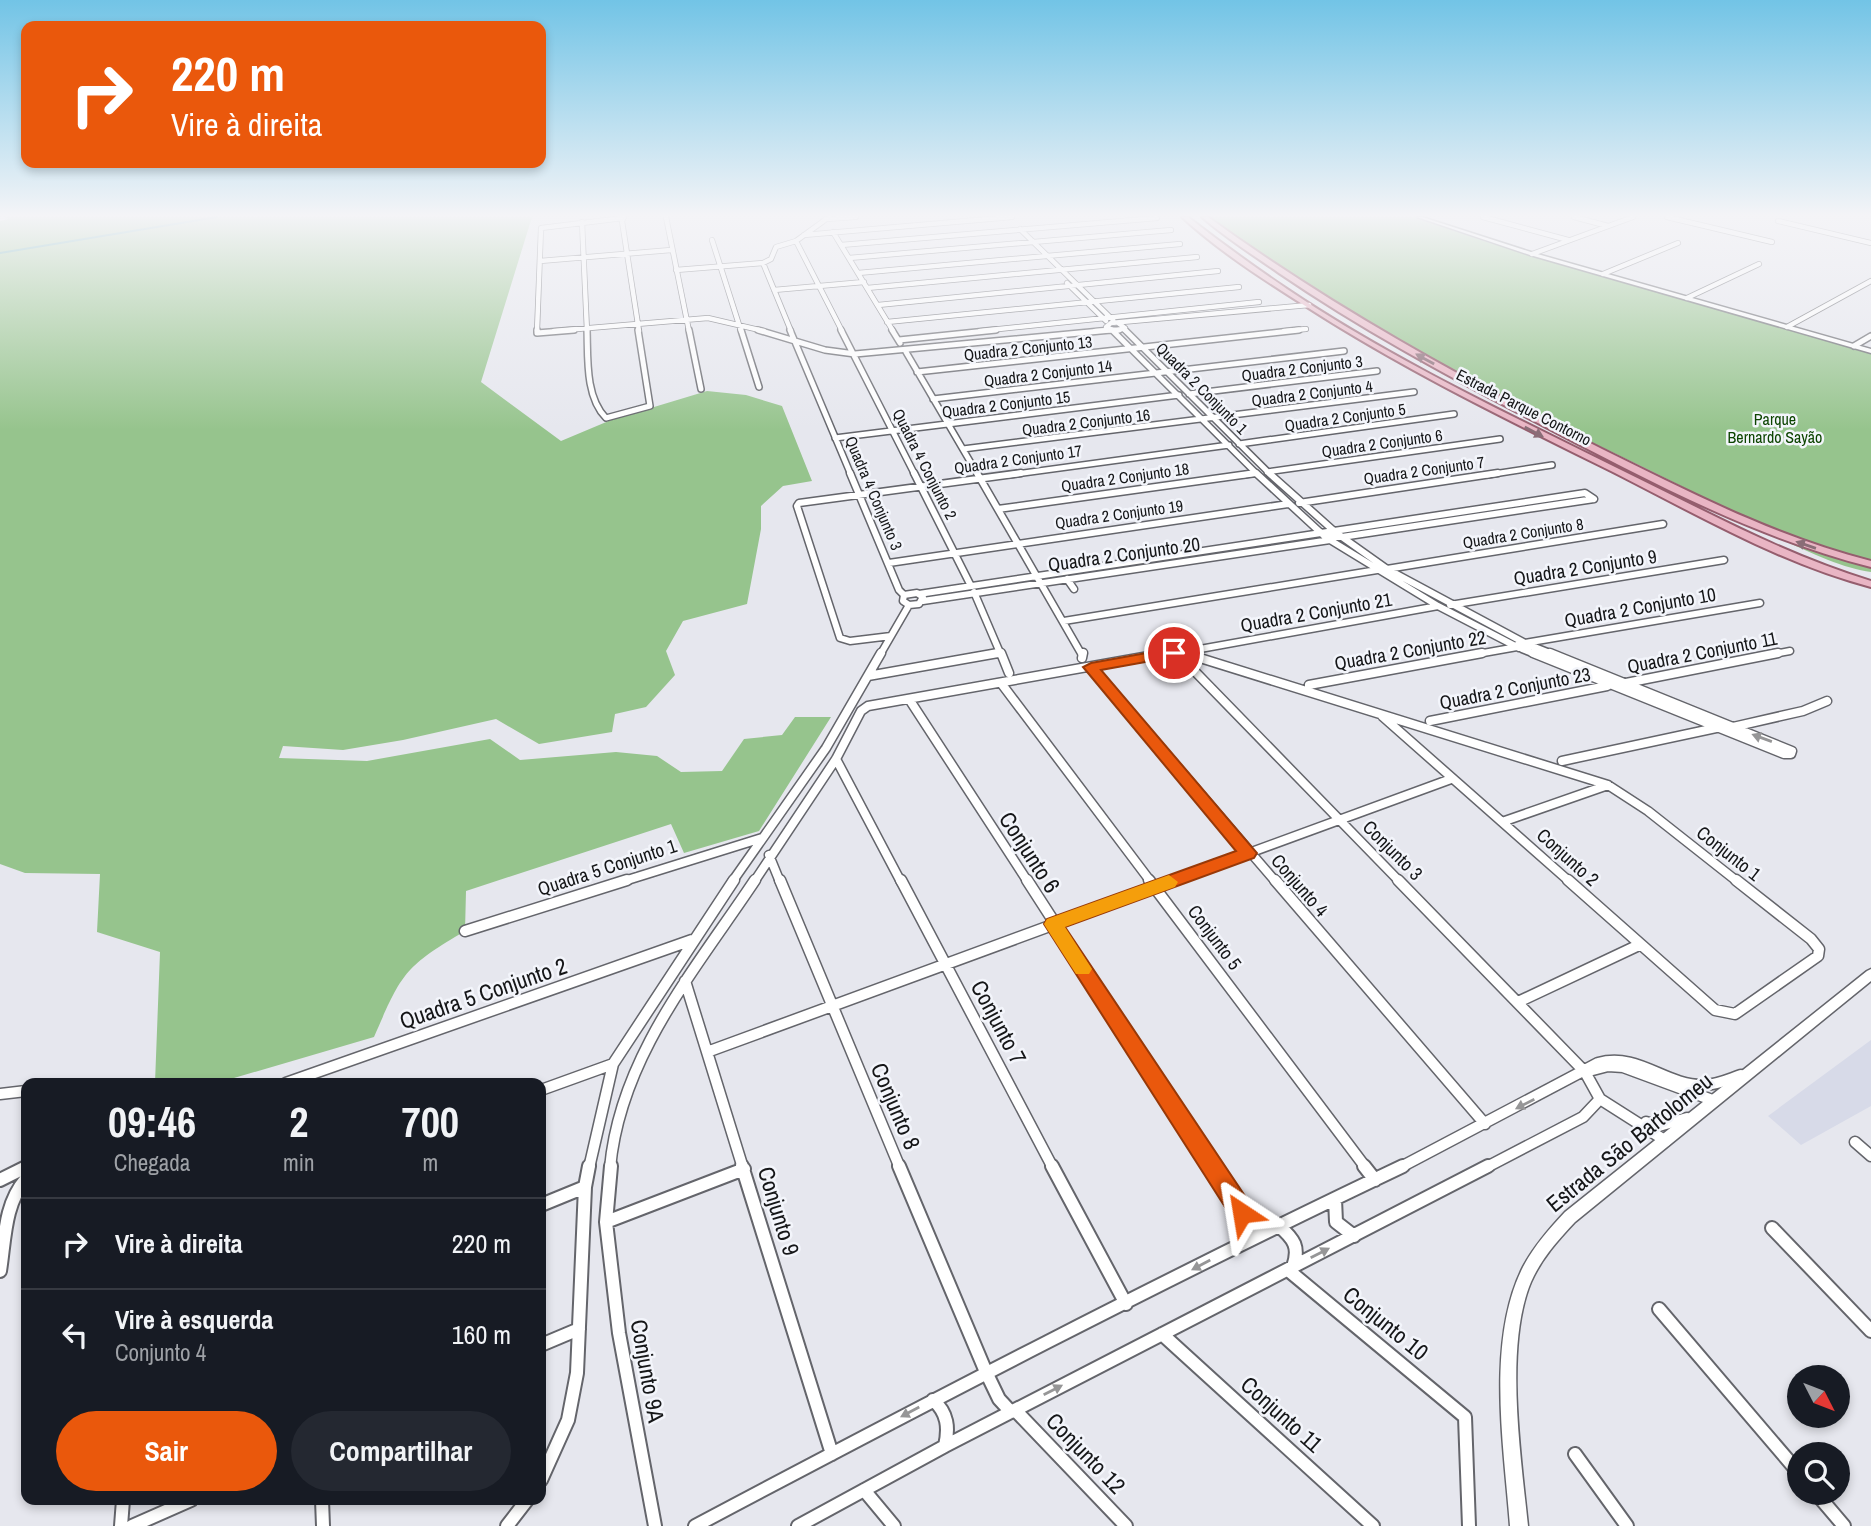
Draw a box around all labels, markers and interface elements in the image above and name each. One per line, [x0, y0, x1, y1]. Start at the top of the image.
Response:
text: 220 m [171, 40, 285, 106]
icon: right [56, 49, 147, 140]
text: Vire à direita [171, 103, 322, 146]
street label: Quadra 2 Conjunto 13 [963, 330, 1093, 366]
street label: Quadra 2 Conjunto 1 [1151, 337, 1253, 439]
street label: Quadra 2 Conjunto 3 [1240, 350, 1364, 386]
one-way arrow [1416, 353, 1435, 365]
street label: Quadra 2 Conjunto 14 [983, 354, 1113, 392]
street label: Estrada Parque Contorno [1453, 363, 1595, 451]
street label: Quadra 2 Conjunto 4 [1250, 375, 1374, 411]
street label: Quadra 2 Conjunto 15 [941, 385, 1071, 423]
street label: Quadra 2 Conjunto 5 [1283, 398, 1407, 436]
street label: Quadra 2 Conjunto 16 [1021, 403, 1151, 441]
street label: Quadra 4 Conjunto 2 [888, 405, 962, 523]
park label: Parque Bernardo Sayão [1728, 408, 1822, 448]
street label: Quadra 2 Conjunto 6 [1320, 424, 1444, 462]
one-way arrow [1525, 425, 1545, 437]
street label: Quadra 4 Conjunto 3 [840, 433, 908, 553]
street label: Quadra 2 Conjunto 17 [953, 439, 1083, 479]
street label: Quadra 2 Conjunto 7 [1362, 451, 1486, 489]
street label: Quadra 2 Conjunto 18 [1060, 457, 1190, 497]
street label: Quadra 2 Conjunto 19 [1054, 494, 1184, 534]
street label: Quadra 2 Conjunto 8 [1461, 513, 1585, 553]
street label: Quadra 2 Conjunto 20 [1046, 530, 1202, 578]
one-way arrow [1795, 539, 1816, 550]
street label: Quadra 2 Conjunto 9 [1512, 543, 1658, 591]
street label: Quadra 2 Conjunto 10 [1562, 581, 1718, 633]
street label: Quadra 2 Conjunto 21 [1238, 586, 1394, 638]
pin [1144, 623, 1204, 683]
street label: Quadra 2 Conjunto 22 [1332, 624, 1488, 676]
street label: Quadra 2 Conjunto 11 [1625, 625, 1779, 679]
icon: arrive [1155, 634, 1193, 672]
street label: Quadra 2 Conjunto 23 [1437, 661, 1593, 715]
one-way arrow [1752, 732, 1773, 743]
street label: Conjunto 6 [992, 805, 1068, 899]
street label: Conjunto 3 [1357, 814, 1429, 886]
street label: Conjunto 1 [1691, 820, 1767, 887]
street label: Conjunto 2 [1531, 822, 1605, 892]
street label: Quadra 5 Conjunto 1 [534, 832, 680, 902]
street label: Conjunto 4 [1265, 848, 1335, 922]
street label: Conjunto 5 [1182, 899, 1248, 975]
street label: Quadra 5 Conjunto 2 [395, 950, 571, 1036]
street label: Conjunto 7 [964, 974, 1034, 1070]
street label: Conjunto 8 [864, 1058, 928, 1154]
street label: Estrada São Bartolomeu [1539, 1065, 1719, 1219]
text: 09:46 [108, 1094, 196, 1150]
text: 2 [289, 1094, 308, 1150]
text: 700 [402, 1094, 459, 1150]
one-way arrow [1515, 1098, 1535, 1109]
text: Chegada [114, 1147, 190, 1178]
text: min [283, 1147, 315, 1178]
text: m [422, 1147, 438, 1178]
street label: Conjunto 9 [751, 1163, 807, 1259]
position arrow [1205, 1176, 1279, 1250]
icon: right [56, 1225, 94, 1263]
text: Vire à direita [115, 1226, 243, 1261]
text: 220 m [452, 1226, 511, 1261]
one-way arrow [1310, 1247, 1330, 1258]
one-way arrow [1190, 1258, 1210, 1270]
street label: Conjunto 10 [1337, 1279, 1435, 1367]
text: Vire à esquerda [115, 1302, 273, 1337]
icon: left [56, 1316, 94, 1354]
text: 160 m [452, 1317, 511, 1352]
street label: Conjunto 9A [624, 1317, 672, 1425]
text: Conjunto 4 [115, 1337, 206, 1368]
north arrow [1787, 1365, 1850, 1428]
map controls [1787, 1365, 1850, 1505]
street label: Conjunto 11 [1234, 1369, 1330, 1459]
one-way arrow [1043, 1385, 1063, 1397]
one-way arrow [901, 1406, 920, 1418]
street label: Conjunto 12 [1040, 1406, 1132, 1500]
button: Sair [56, 1411, 277, 1491]
button: Compartilhar [291, 1411, 511, 1491]
button: search [1787, 1442, 1850, 1505]

